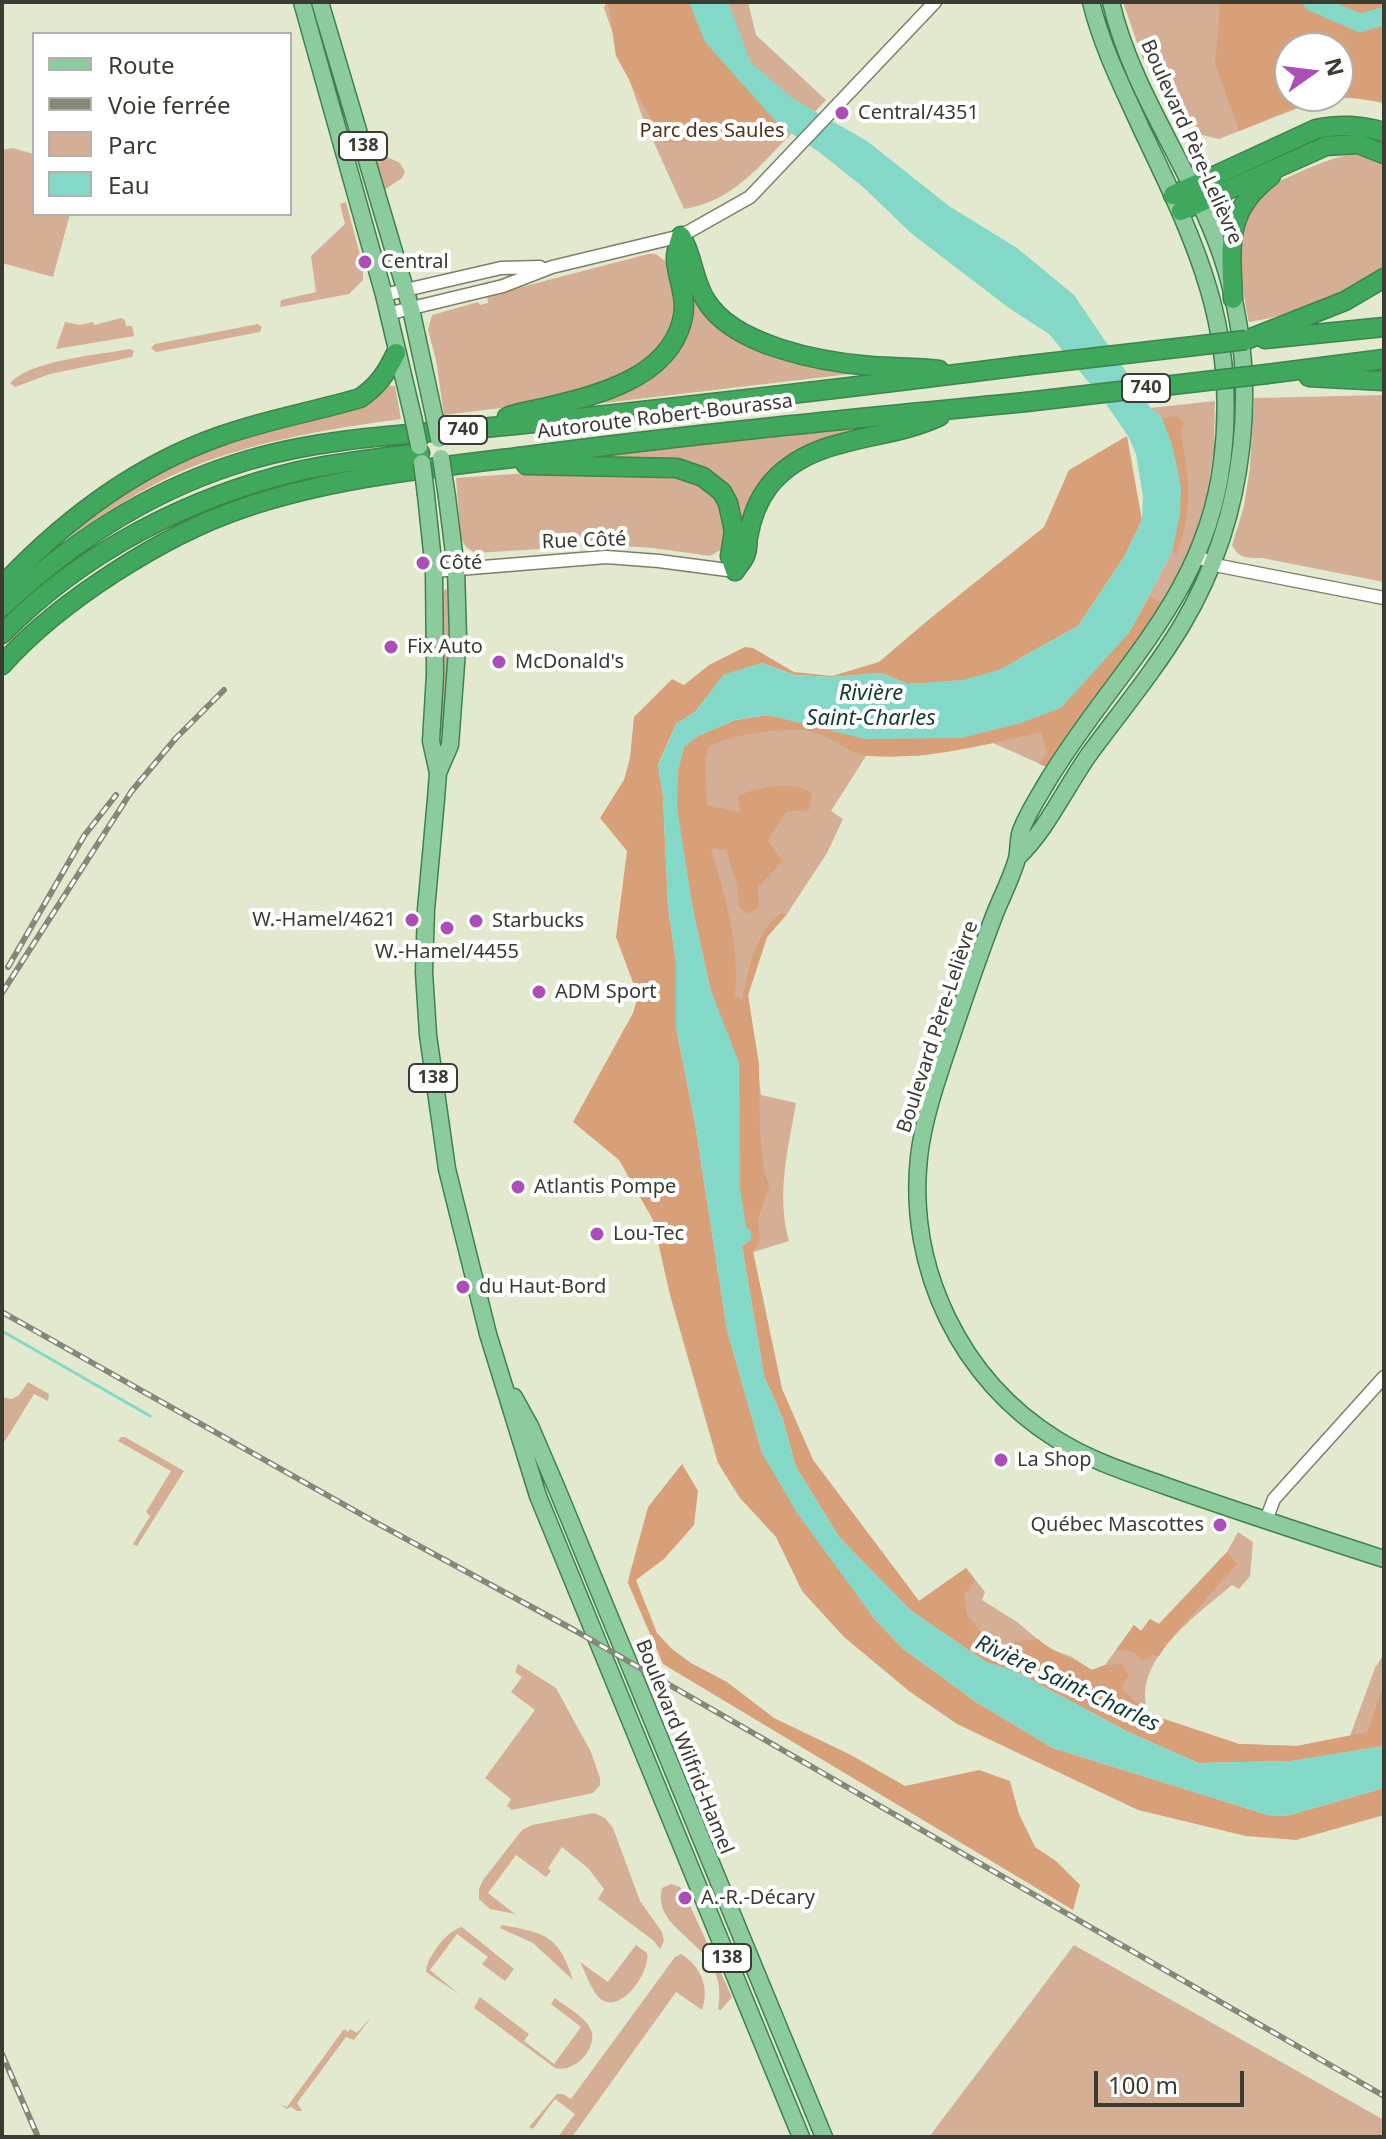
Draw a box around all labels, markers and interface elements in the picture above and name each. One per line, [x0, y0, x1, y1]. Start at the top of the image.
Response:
legend [32, 32, 292, 216]
north arrow [1274, 32, 1354, 112]
street label: Boulevard Père-Lelièvre [1135, 36, 1247, 248]
text: Route [108, 48, 174, 81]
text: N [1319, 54, 1352, 79]
text: Voie ferrée [108, 88, 231, 121]
place label: Central/4351 [858, 101, 979, 125]
marker: Central/4351 [833, 104, 851, 122]
park label: Parc des Saules [640, 119, 784, 143]
text: Parc [108, 128, 157, 161]
road number: 138 [339, 132, 387, 160]
text: Eau [108, 168, 150, 201]
place label: Central [381, 250, 449, 274]
marker: Central [356, 253, 374, 271]
road number: 740 [1122, 374, 1170, 402]
street label: Autoroute Robert-Bourassa [536, 389, 794, 445]
road number: 740 [439, 416, 487, 444]
street label: Rue Côté [541, 528, 627, 554]
place label: Côté [439, 551, 482, 575]
marker: Côté [414, 554, 432, 572]
place label: Fix Auto [407, 635, 483, 659]
marker: Fix Auto [382, 638, 400, 656]
place label: McDonald's [515, 650, 624, 674]
marker: McDonald's [490, 653, 508, 671]
water label: Rivière Saint-Charles [806, 681, 936, 732]
place label: W.-Hamel/4621 [252, 908, 396, 932]
place label: Starbucks [492, 909, 584, 933]
marker: W.-Hamel/4621 [403, 911, 421, 929]
marker: Starbucks [467, 912, 485, 930]
street label: Boulevard Père-Lelièvre [892, 918, 984, 1136]
marker: W.-Hamel/4455 [438, 919, 456, 937]
place label: W.-Hamel/4455 [375, 940, 519, 964]
place label: ADM Sport [555, 980, 657, 1004]
marker: ADM Sport [530, 983, 548, 1001]
road number: 138 [409, 1064, 457, 1092]
place label: Atlantis Pompe [534, 1175, 676, 1199]
marker: Atlantis Pompe [509, 1178, 527, 1196]
place label: Lou-Tec [613, 1222, 684, 1246]
marker: Lou-Tec [588, 1225, 606, 1243]
place label: du Haut-Bord [479, 1275, 606, 1299]
marker: du Haut-Bord [454, 1278, 472, 1296]
place label: La Shop [1017, 1448, 1092, 1472]
marker: La Shop [992, 1451, 1010, 1469]
place label: Québec Mascottes [1030, 1513, 1204, 1537]
marker: Québec Mascottes [1211, 1516, 1229, 1534]
water label: Rivière Saint-Charles [971, 1630, 1163, 1738]
street label: Boulevard Wilfrid-Hamel [630, 1636, 738, 1858]
place label: A.-R.-Décary [701, 1886, 815, 1910]
marker: A.-R.-Décary [676, 1889, 694, 1907]
road number: 138 [703, 1944, 751, 1972]
scale bar [1098, 2055, 1248, 2105]
text: 100 m [1108, 2068, 1178, 2101]

